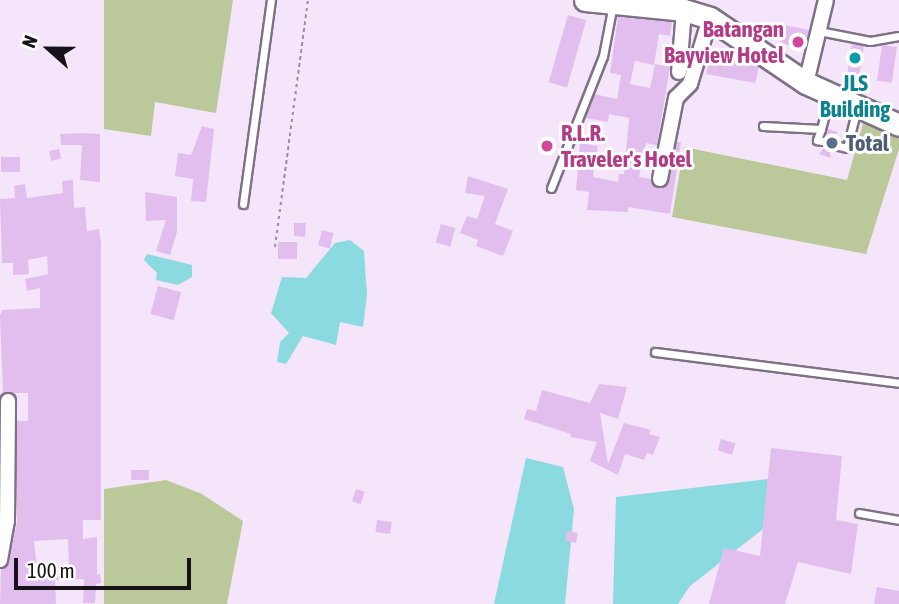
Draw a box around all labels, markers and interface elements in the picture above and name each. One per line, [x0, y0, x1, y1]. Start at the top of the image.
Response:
north arrow [14, 14, 84, 84]
place label: Batangan Bayview Hotel [664, 15, 784, 69]
text: N [17, 32, 42, 51]
marker: Batangan Bayview Hotel [790, 34, 806, 50]
marker: JLS Building [847, 50, 863, 66]
place label: JLS Building [820, 69, 890, 123]
place label: R.L.R. Traveler's Hotel [561, 119, 692, 173]
place label: Total [846, 129, 889, 157]
marker: Total [824, 135, 840, 151]
marker: R.L.R. Traveler's Hotel [539, 138, 555, 154]
scale bar [18, 544, 194, 588]
text: 100 m [27, 558, 75, 582]

